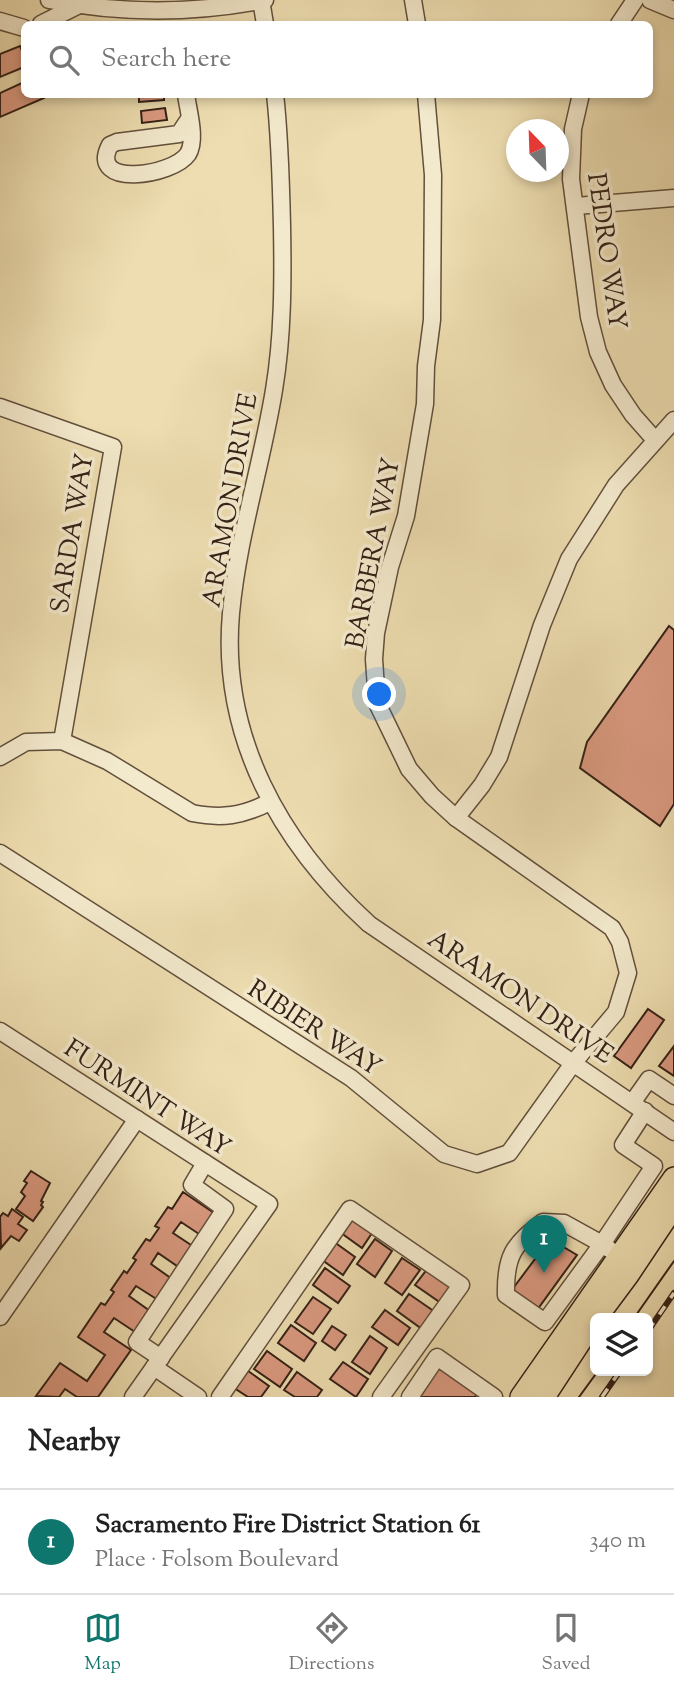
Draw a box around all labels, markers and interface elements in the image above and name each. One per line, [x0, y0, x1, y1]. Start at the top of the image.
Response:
search box [21, 21, 653, 98]
icon: search [45, 41, 83, 79]
text: Search here [101, 41, 231, 78]
north arrow [506, 119, 569, 182]
street label: PEDRO WAY [576, 171, 635, 332]
street label: ARAMON DRIVE [194, 390, 269, 610]
street label: SARDA WAY [43, 451, 104, 616]
street label: BARBERA WAY [338, 455, 411, 652]
your location [362, 677, 396, 711]
street label: ARAMON DRIVE [419, 922, 620, 1074]
street label: RIBIER WAY [239, 972, 388, 1086]
street label: FURMINT WAY [56, 1031, 237, 1167]
pin: 1 [521, 1215, 567, 1273]
map controls [590, 1313, 653, 1376]
button: layers [590, 1313, 653, 1376]
text: Nearby [28, 1421, 120, 1464]
text: Sacramento Fire District Station 61 [95, 1507, 480, 1544]
text: 1 [47, 1525, 55, 1558]
text: 340 m [589, 1525, 646, 1558]
text: Place · Folsom Boulevard [95, 1544, 339, 1577]
tab: Map [84, 1609, 122, 1678]
tab: Directions [289, 1609, 374, 1678]
tab: Saved [542, 1609, 590, 1678]

